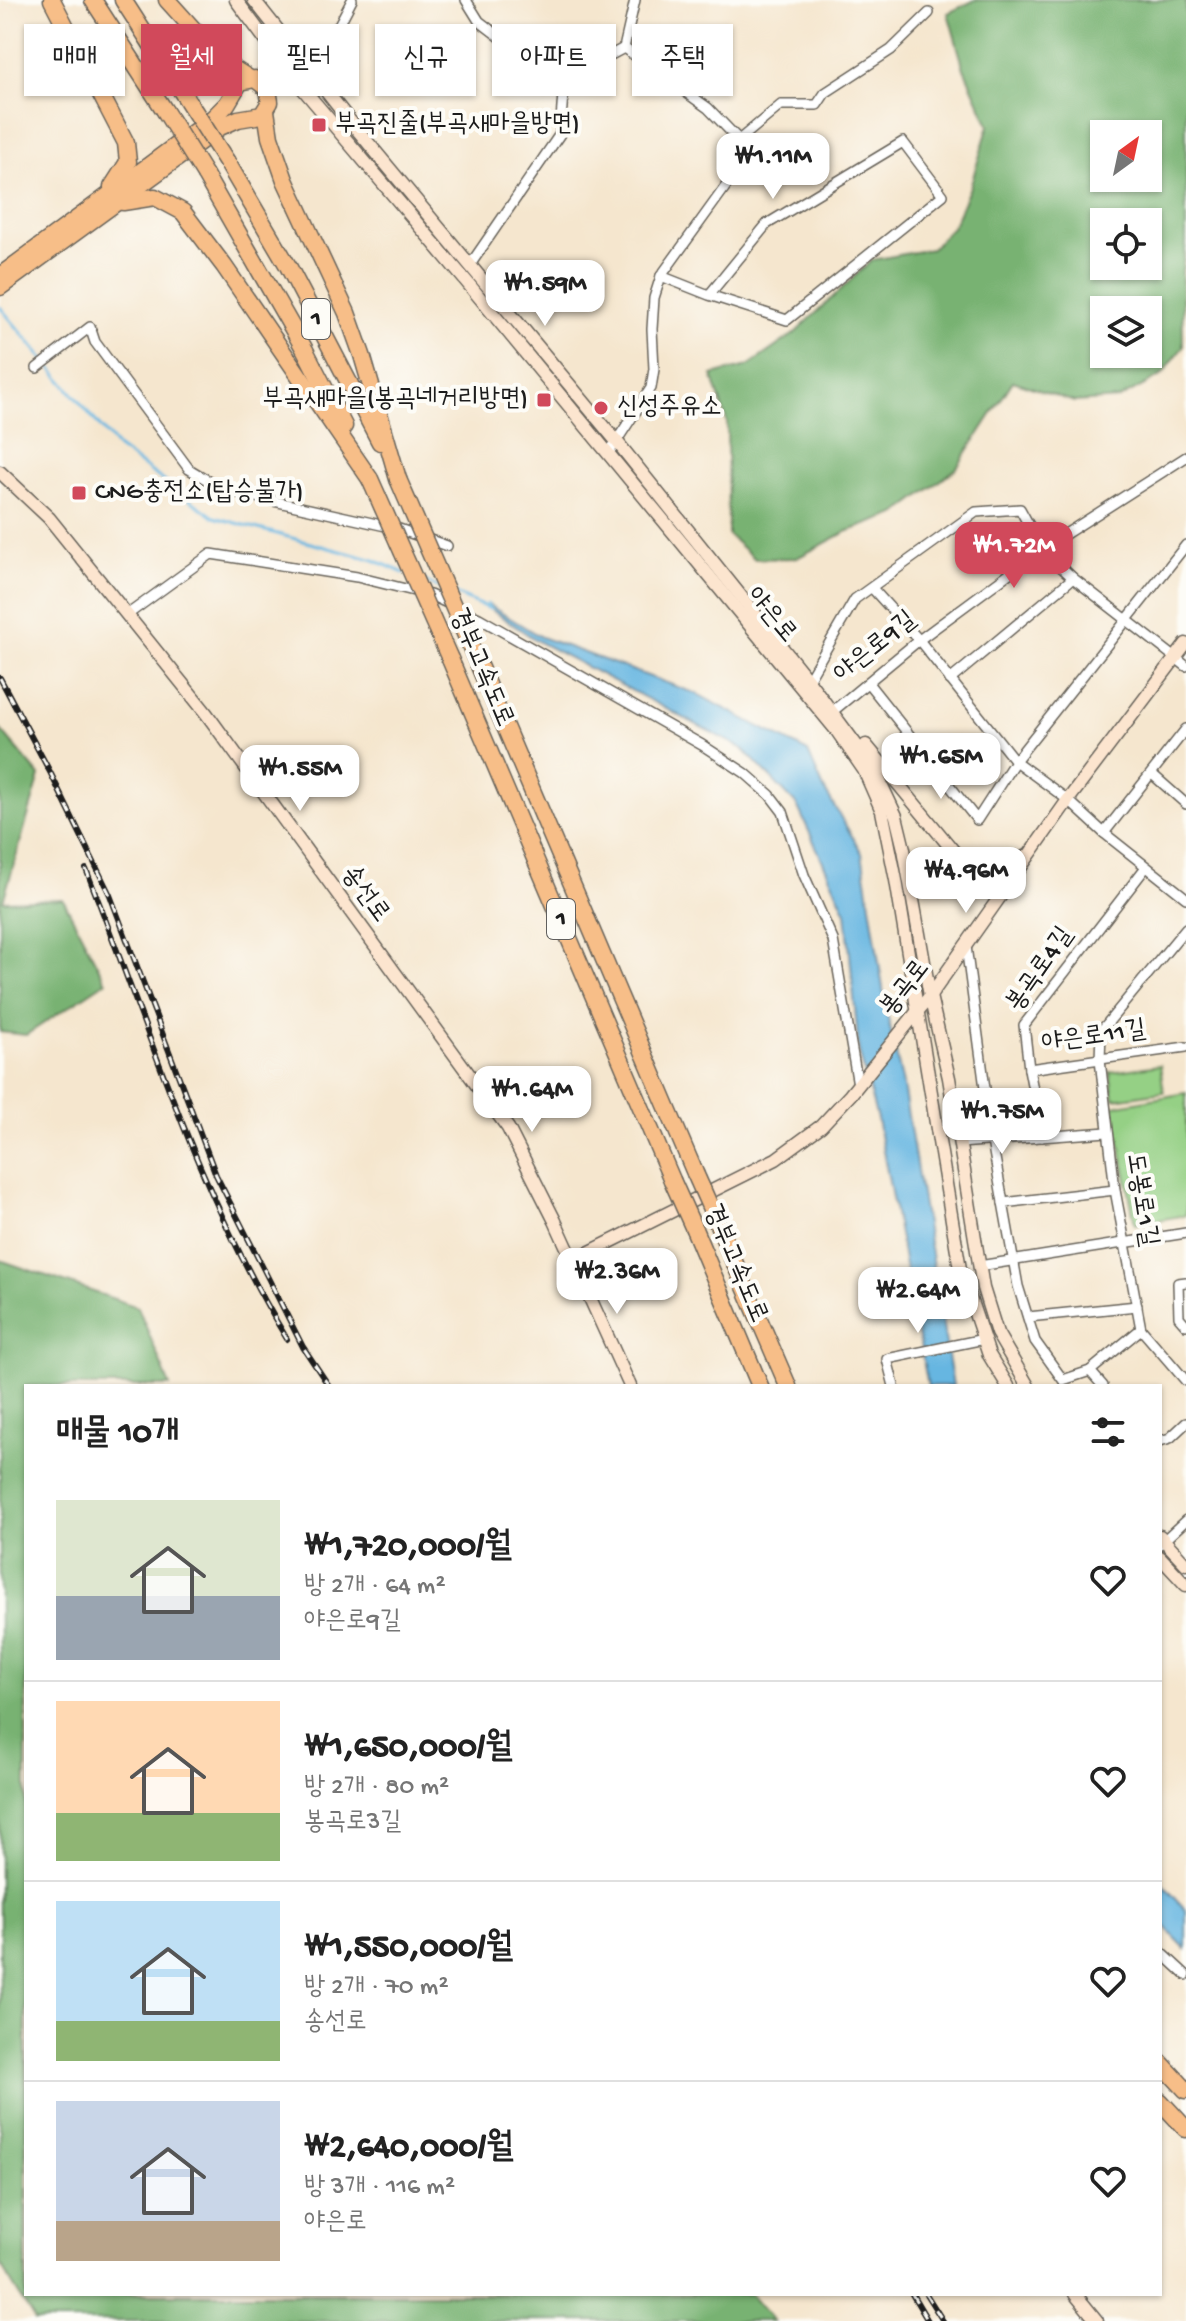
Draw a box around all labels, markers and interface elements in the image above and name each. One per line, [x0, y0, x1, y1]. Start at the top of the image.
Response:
chip: 매매 [24, 24, 125, 96]
chip: 월세 [141, 24, 242, 96]
chip: 필터 [258, 24, 359, 96]
chip: 신규 [375, 24, 476, 96]
chip: 아파트 [492, 24, 616, 96]
chip: 주택 [632, 24, 733, 96]
place label: 부곡진줄(부곡새마을방면) [335, 109, 580, 141]
marker: 부곡진줄(부곡새마을방면) [310, 116, 328, 134]
north arrow [1090, 120, 1162, 192]
map controls [1090, 120, 1162, 368]
pin: ₩1.11M [708, 133, 838, 201]
text: ₩1.11M [734, 143, 812, 174]
button: locate [1090, 208, 1162, 280]
pin: ₩1.59M [480, 260, 610, 328]
text: ₩1.59M [504, 270, 586, 301]
button: layers [1090, 296, 1162, 368]
road number: 1 [302, 299, 330, 339]
place label: 부곡새마을(봉곡네거리방면) [262, 385, 528, 416]
marker: 부곡새마을(봉곡네거리방면) [535, 391, 553, 409]
place label: 신성주유소 [617, 393, 722, 424]
marker: 신성주유소 [592, 399, 610, 417]
place label: CNG충전소(탑승불가) [95, 478, 304, 509]
marker: CNG충전소(탑승불가) [70, 484, 88, 502]
pin: ₩1.72M [949, 522, 1079, 590]
text: ₩1.72M [973, 532, 1055, 563]
street label: 야은로 [738, 582, 802, 650]
street label: 경부고속도로 [441, 604, 519, 732]
street label: 야은로9길 [829, 605, 923, 690]
pin: ₩1.65M [876, 733, 1006, 801]
text: ₩1.65M [900, 743, 982, 774]
pin: ₩1.55M [235, 745, 365, 813]
text: ₩1.55M [258, 755, 342, 786]
pin: ₩4.96M [901, 847, 1031, 915]
text: ₩4.96M [924, 857, 1008, 888]
street label: 송선로 [333, 861, 395, 929]
road number: 1 [547, 899, 575, 939]
street label: 봉곡로4길 [1001, 922, 1081, 1018]
street label: 봉곡로 [874, 955, 938, 1023]
street label: 야은로11길 [1040, 1015, 1148, 1061]
pin: ₩1.64M [467, 1066, 597, 1134]
text: ₩1.64M [491, 1076, 573, 1107]
pin: ₩1.75M [937, 1088, 1067, 1156]
text: ₩1.75M [960, 1098, 1044, 1129]
street label: 도봉로1길 [1117, 1151, 1163, 1249]
street label: 경부고속도로 [695, 1200, 773, 1328]
pin: ₩2.36M [552, 1248, 682, 1316]
text: ₩2.36M [575, 1258, 659, 1289]
pin: ₩2.64M [853, 1267, 983, 1335]
text: ₩2.64M [876, 1277, 960, 1308]
icon: filters [1086, 1410, 1130, 1454]
text: 매물 10개 [56, 1415, 179, 1455]
text: ₩1,720,000/월 [304, 1528, 512, 1568]
icon: home [120, 1532, 216, 1628]
icon: heart [1086, 1558, 1130, 1602]
text: 방 2개 · 64 m² [304, 1572, 446, 1603]
text: 야은로9길 [304, 1607, 401, 1638]
text: ₩1,650,000/월 [304, 1729, 512, 1769]
icon: home [120, 1733, 216, 1829]
icon: heart [1086, 1759, 1130, 1803]
text: 방 2개 · 80 m² [304, 1773, 449, 1804]
text: 봉곡로3길 [304, 1808, 401, 1839]
text: ₩1,550,000/월 [304, 1929, 513, 1969]
icon: home [120, 1933, 216, 2029]
icon: heart [1086, 1959, 1130, 2003]
text: 방 2개 · 70 m² [304, 1973, 448, 2004]
text: 송선로 [304, 2008, 367, 2039]
text: ₩2,640,000/월 [304, 2129, 513, 2169]
icon: home [120, 2133, 216, 2229]
icon: heart [1086, 2159, 1130, 2203]
text: 방 3개 · 116 m² [304, 2173, 455, 2204]
text: 야은로 [304, 2208, 367, 2239]

